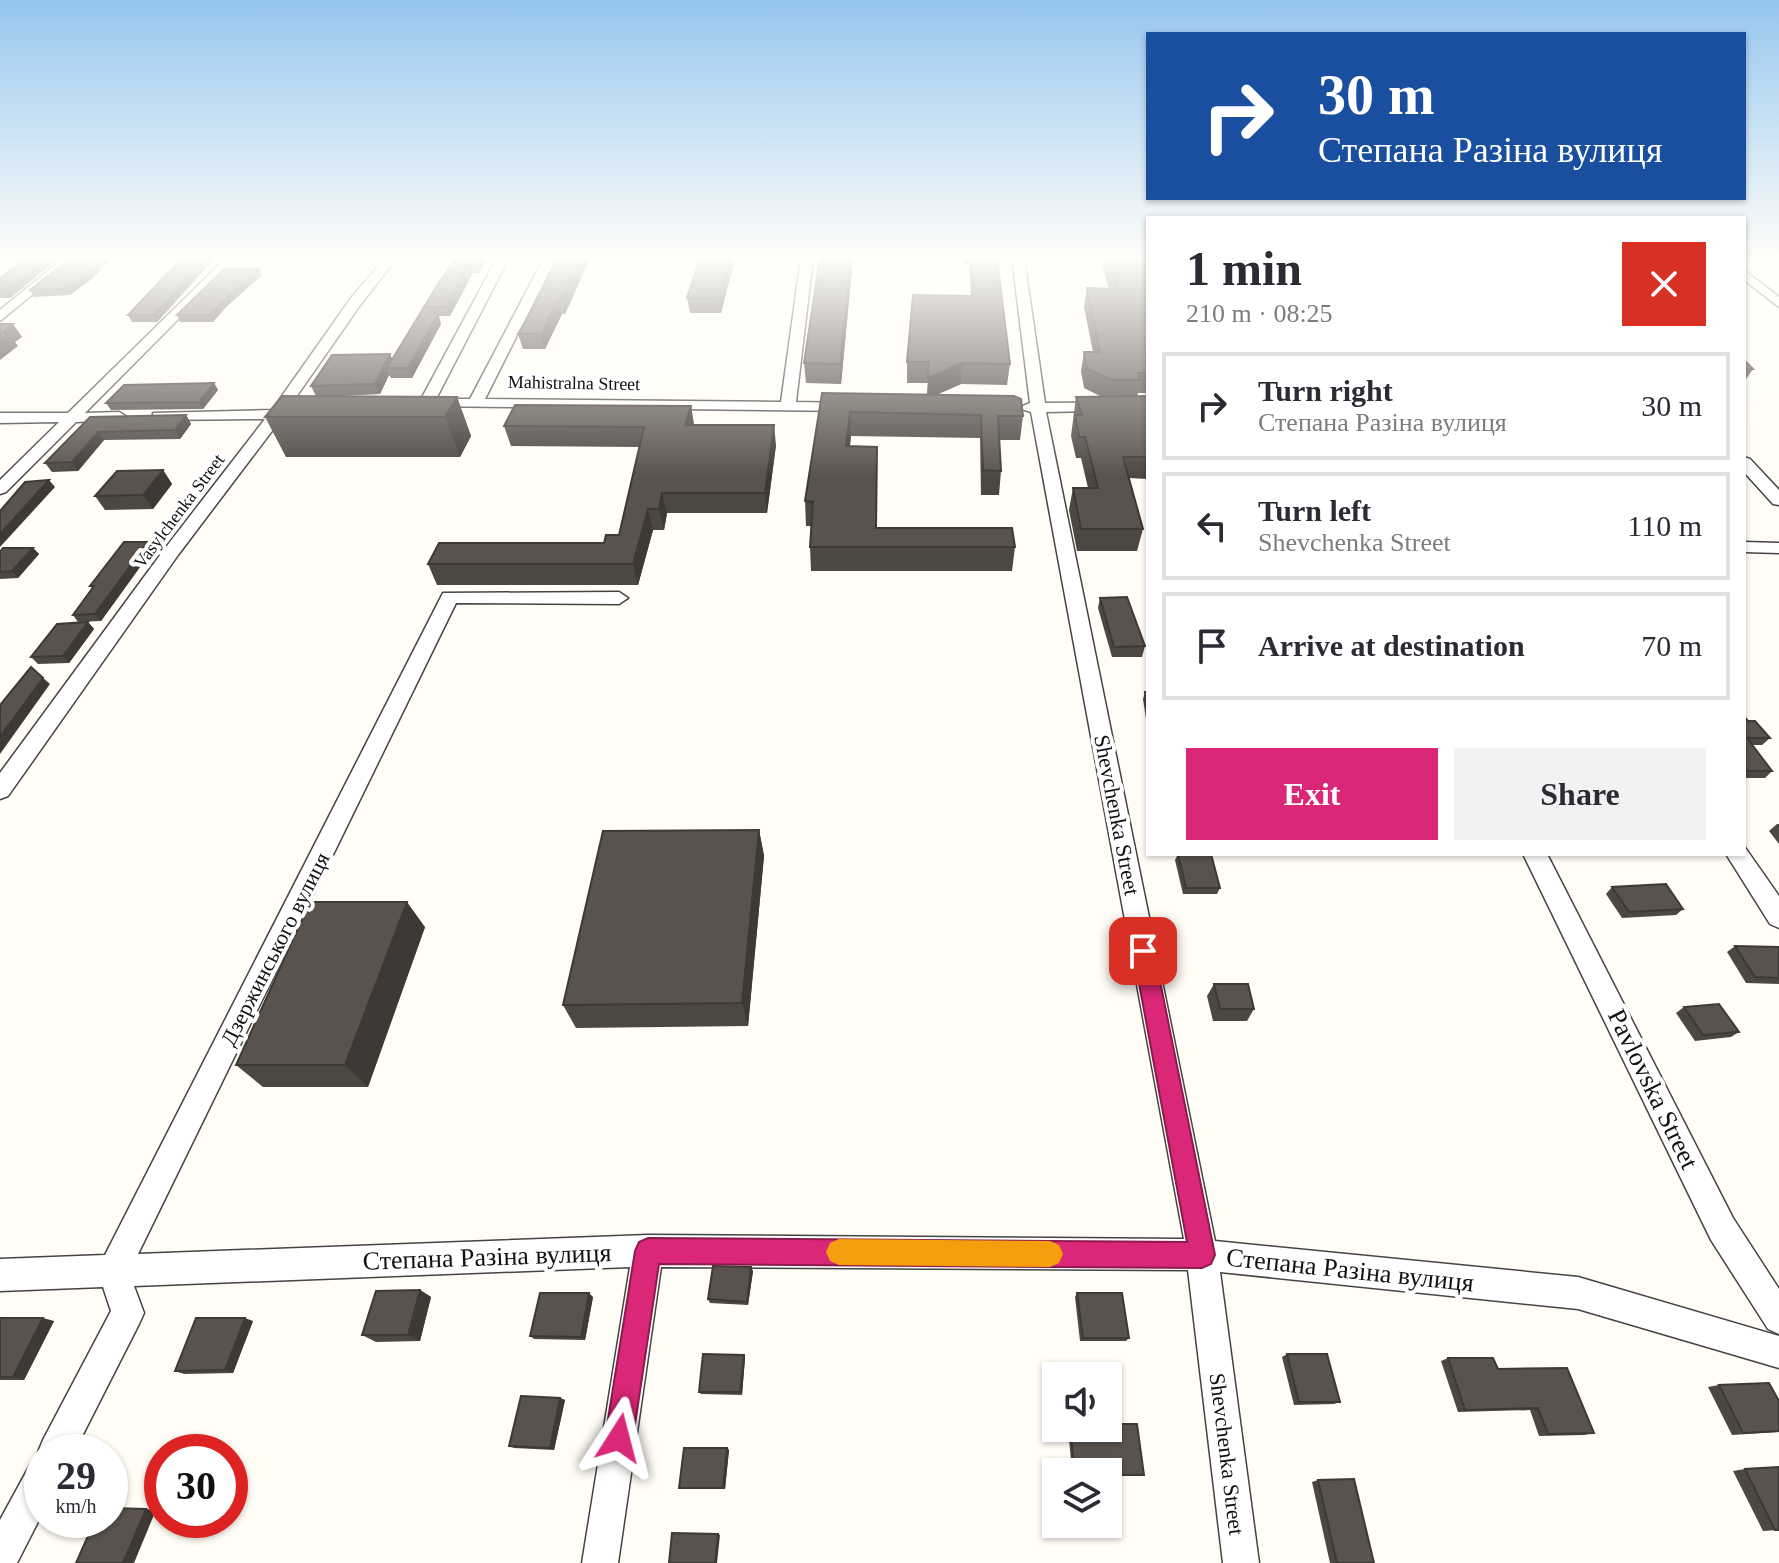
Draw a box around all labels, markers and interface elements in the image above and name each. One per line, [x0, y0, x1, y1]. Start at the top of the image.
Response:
icon: right [1186, 64, 1290, 168]
text: 30 m [1318, 64, 1435, 126]
text: Степана Разіна вулиця [1318, 130, 1662, 170]
text: 1 min [1186, 242, 1302, 295]
button: close [1622, 242, 1706, 326]
text: 210 m · 08:25 [1186, 299, 1333, 328]
street label: Mahistralna Street [508, 372, 640, 394]
text: Turn right [1258, 374, 1393, 407]
icon: right [1190, 384, 1234, 428]
text: 30 m [1641, 389, 1702, 422]
text: Степана Разіна вулиця [1258, 408, 1507, 437]
street label: Vasylchenka Street [130, 450, 228, 572]
text: Turn left [1258, 494, 1371, 527]
icon: left [1190, 504, 1234, 548]
text: 110 m [1627, 509, 1702, 542]
text: Shevchenka Street [1258, 528, 1451, 557]
icon: arrive [1190, 624, 1234, 668]
text: Arrive at destination [1258, 629, 1525, 662]
text: 70 m [1641, 629, 1702, 662]
street label: Shevchenka Street [1089, 733, 1145, 897]
button: Exit [1186, 748, 1438, 840]
button: Share [1454, 748, 1706, 840]
street label: Дзержинського вулиця [215, 848, 335, 1050]
pin [1109, 917, 1177, 985]
icon: arrive [1121, 929, 1165, 973]
street label: Pavlovska Street [1602, 1004, 1705, 1174]
street label: Степана Разіна вулиця [362, 1238, 612, 1276]
street label: Степана Разіна вулиця [1225, 1243, 1475, 1297]
map controls [1042, 1362, 1122, 1538]
button: sound [1042, 1362, 1122, 1442]
street label: Shevchenka Street [1205, 1372, 1249, 1536]
position arrow [577, 1396, 661, 1480]
speed limit sign: 30 [144, 1434, 248, 1538]
text: 29 [56, 1453, 96, 1498]
button: layers [1042, 1458, 1122, 1538]
text: km/h [55, 1495, 97, 1517]

